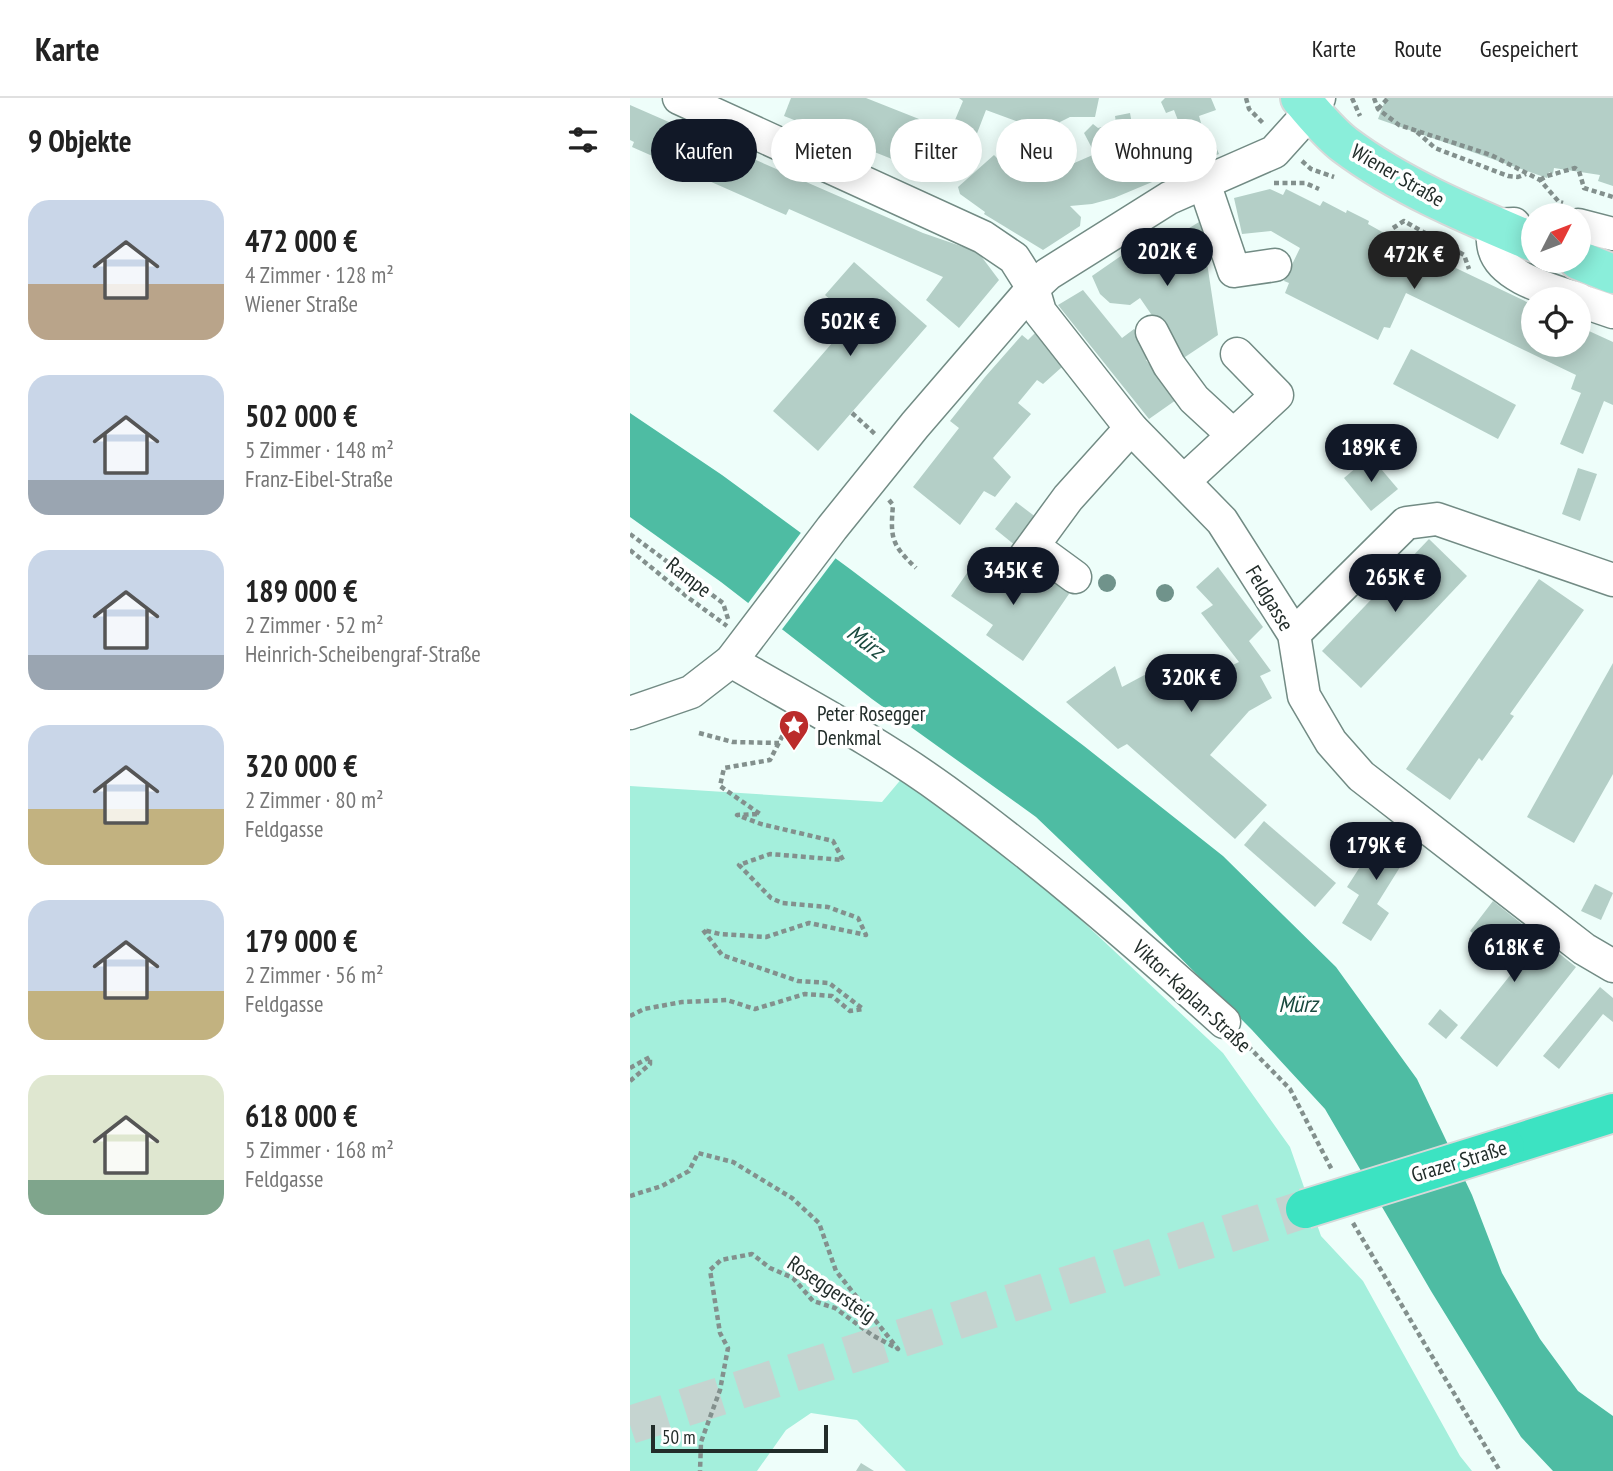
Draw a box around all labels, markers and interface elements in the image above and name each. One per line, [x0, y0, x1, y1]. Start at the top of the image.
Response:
text: Karte [35, 27, 100, 70]
text: Karte [1312, 33, 1356, 64]
text: Route [1394, 33, 1442, 64]
text: Gespeichert [1480, 33, 1578, 64]
chip: Kaufen [651, 119, 757, 182]
chip: Mieten [771, 119, 876, 182]
chip: Filter [890, 119, 982, 182]
chip: Neu [996, 119, 1077, 182]
chip: Wohnung [1091, 119, 1217, 182]
text: 9 Objekte [28, 121, 132, 160]
icon: filters [564, 121, 602, 159]
street label: Wiener Straße [1347, 137, 1449, 213]
north arrow [1521, 203, 1591, 273]
map controls [1521, 203, 1591, 357]
text: 472 000 € [245, 221, 358, 260]
icon: home [84, 228, 168, 312]
pin: 202K € [1110, 228, 1224, 288]
pin: 472K € [1357, 232, 1471, 291]
text: 202K € [1137, 236, 1197, 265]
text: 472K € [1384, 239, 1444, 268]
text: 4 Zimmer · 128 m² [245, 260, 394, 289]
button: locate [1521, 287, 1591, 357]
text: Wiener Straße [245, 289, 358, 318]
pin: 502K € [793, 299, 907, 358]
text: 502K € [820, 306, 880, 335]
text: 502 000 € [245, 396, 358, 435]
icon: home [84, 403, 168, 487]
pin: 189K € [1314, 424, 1428, 484]
text: 189K € [1341, 432, 1401, 461]
text: 5 Zimmer · 148 m² [245, 435, 394, 464]
text: Franz-Eibel-Straße [245, 464, 393, 493]
pin: 345K € [956, 547, 1070, 607]
street label: Rampe [661, 551, 717, 603]
pin: 265K € [1338, 554, 1452, 614]
text: 345K € [983, 555, 1043, 584]
street label: Feldgasse [1240, 560, 1300, 636]
text: 265K € [1365, 562, 1425, 591]
text: 189 000 € [245, 571, 358, 610]
icon: home [84, 578, 168, 662]
text: 2 Zimmer · 52 m² [245, 610, 383, 639]
water label: Mürz [842, 618, 893, 666]
text: Heinrich-Scheibengraf-Straße [245, 639, 481, 668]
pin: 320K € [1134, 654, 1248, 714]
text: 320K € [1161, 662, 1221, 691]
place label: Peter Rosegger Denkmal [817, 700, 926, 751]
place icon: Peter Rosegger Denkmal [777, 708, 811, 752]
text: 320 000 € [245, 746, 358, 785]
icon: home [84, 753, 168, 837]
text: 2 Zimmer · 80 m² [245, 785, 383, 814]
text: Feldgasse [245, 814, 324, 843]
pin: 179K € [1319, 822, 1433, 882]
text: 179K € [1346, 830, 1406, 859]
text: 179 000 € [245, 921, 358, 960]
pin: 618K € [1457, 924, 1571, 984]
icon: home [84, 928, 168, 1012]
text: 618K € [1484, 932, 1544, 961]
street label: Viktor-Kaplan-Straße [1126, 933, 1257, 1058]
text: 2 Zimmer · 56 m² [245, 960, 383, 989]
text: Feldgasse [245, 989, 324, 1018]
water label: Mürz [1278, 989, 1320, 1018]
text: 618 000 € [245, 1096, 358, 1135]
icon: home [84, 1103, 168, 1187]
street label: Grazer Straße [1408, 1134, 1510, 1188]
text: 5 Zimmer · 168 m² [245, 1135, 394, 1164]
text: Feldgasse [245, 1164, 324, 1193]
street label: Roseggersteig [782, 1249, 882, 1329]
scale bar [651, 1422, 828, 1454]
text: 50 m [662, 1425, 696, 1449]

